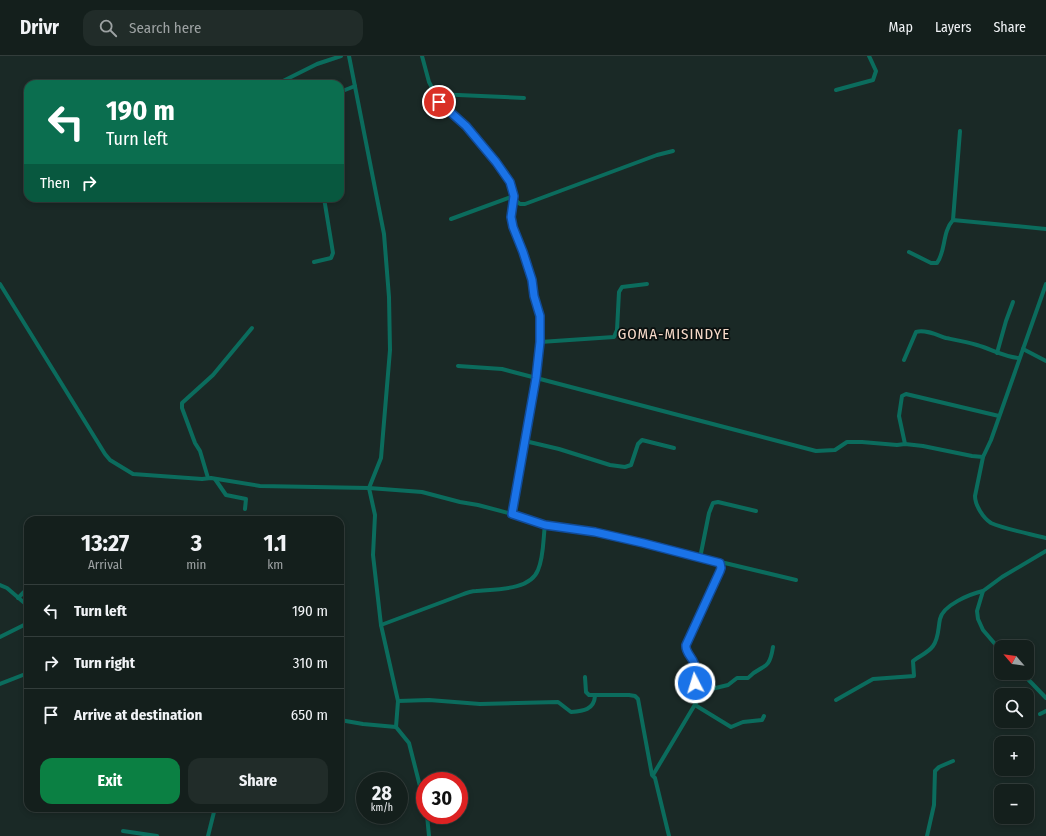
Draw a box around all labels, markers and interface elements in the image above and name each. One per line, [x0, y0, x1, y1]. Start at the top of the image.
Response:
search box [83, 10, 363, 46]
text: Drivr [20, 16, 59, 39]
icon: search [97, 17, 119, 39]
text: Search here [129, 19, 201, 37]
text: Map [889, 19, 913, 36]
text: Layers [935, 19, 971, 36]
text: Share [993, 19, 1026, 36]
pin [422, 85, 456, 119]
icon: arrive [428, 91, 450, 113]
text: 190 m [106, 94, 175, 127]
icon: left [40, 96, 92, 148]
text: Turn left [106, 128, 168, 150]
icon: right [78, 172, 100, 194]
text: Then [40, 174, 70, 192]
district label: GOMA-MISINDYE [618, 325, 730, 343]
text: 13:27 [81, 529, 129, 557]
text: 3 [191, 529, 202, 557]
text: 1.1 [264, 529, 287, 557]
text: Arrival [88, 557, 122, 572]
text: min [186, 557, 206, 572]
text: km [267, 557, 283, 572]
icon: left [40, 600, 62, 622]
text: Turn left [74, 602, 127, 620]
text: 190 m [292, 602, 328, 620]
north arrow [994, 640, 1034, 680]
map controls [994, 640, 1034, 824]
icon: right [40, 652, 62, 674]
text: Turn right [74, 654, 135, 672]
text: 310 m [293, 654, 328, 672]
position arrow [674, 662, 716, 704]
button: search [994, 688, 1034, 728]
icon: arrive [40, 704, 62, 726]
text: Arrive at destination [74, 706, 202, 724]
text: 650 m [291, 706, 328, 724]
button: + [994, 736, 1034, 776]
button: Exit [40, 758, 180, 804]
button: Share [188, 758, 328, 804]
speed limit sign: 30 [416, 772, 468, 824]
text: 28 [372, 781, 392, 805]
button: − [994, 784, 1034, 824]
text: km/h [371, 802, 393, 814]

